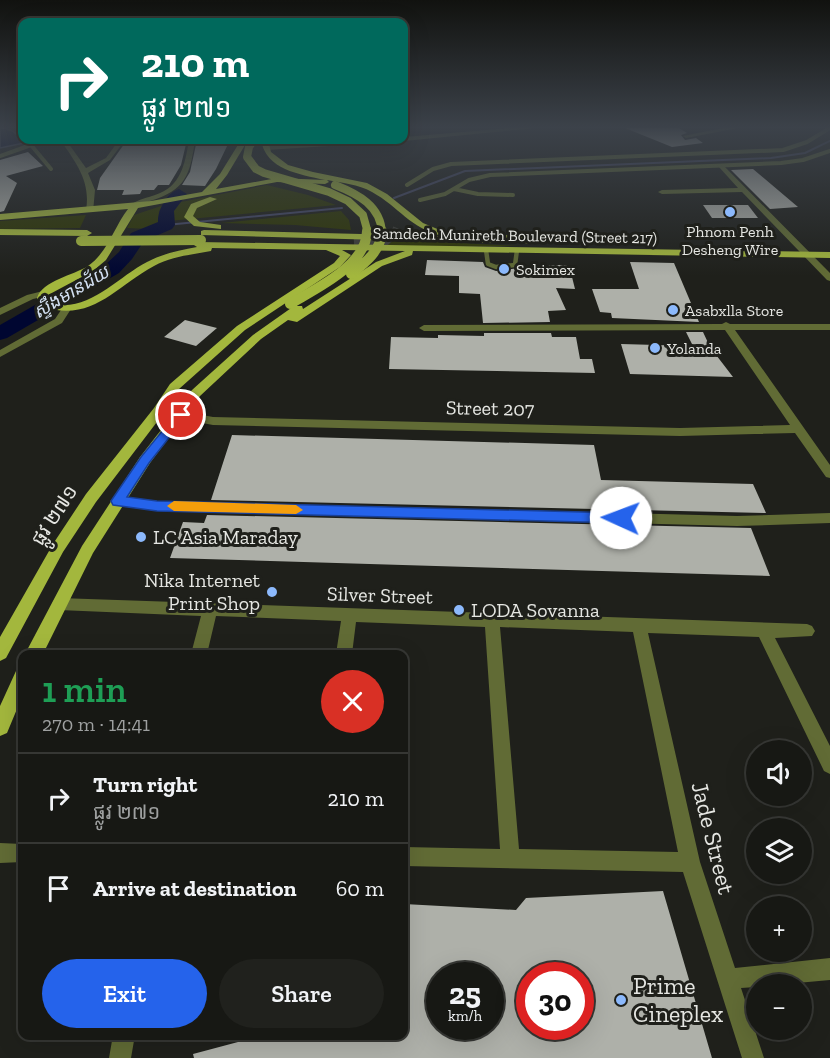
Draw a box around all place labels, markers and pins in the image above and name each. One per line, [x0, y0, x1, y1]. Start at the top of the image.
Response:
marker: Phnom Penh Desheng Wire [723, 205, 737, 219]
place label: Phnom Penh Desheng Wire [682, 222, 778, 259]
place label: Sokimex [516, 260, 575, 279]
marker: Sokimex [497, 262, 511, 276]
place label: Asabxlla Store [685, 301, 783, 320]
marker: Asabxlla Store [666, 303, 680, 317]
place label: Yolanda [666, 339, 722, 358]
marker: Yolanda [648, 341, 662, 355]
pin [155, 389, 206, 440]
place label: LC Asia Maraday [153, 525, 299, 549]
marker: LC Asia Maraday [134, 530, 148, 544]
place label: Nika Internet Print Shop [144, 568, 261, 615]
marker: Nika Internet Print Shop [265, 585, 279, 599]
place label: LODA Sovanna [471, 598, 600, 622]
marker: LODA Sovanna [452, 603, 466, 617]
place label: Prime Cineplex [633, 971, 723, 1028]
marker: Prime Cineplex [614, 993, 628, 1007]

